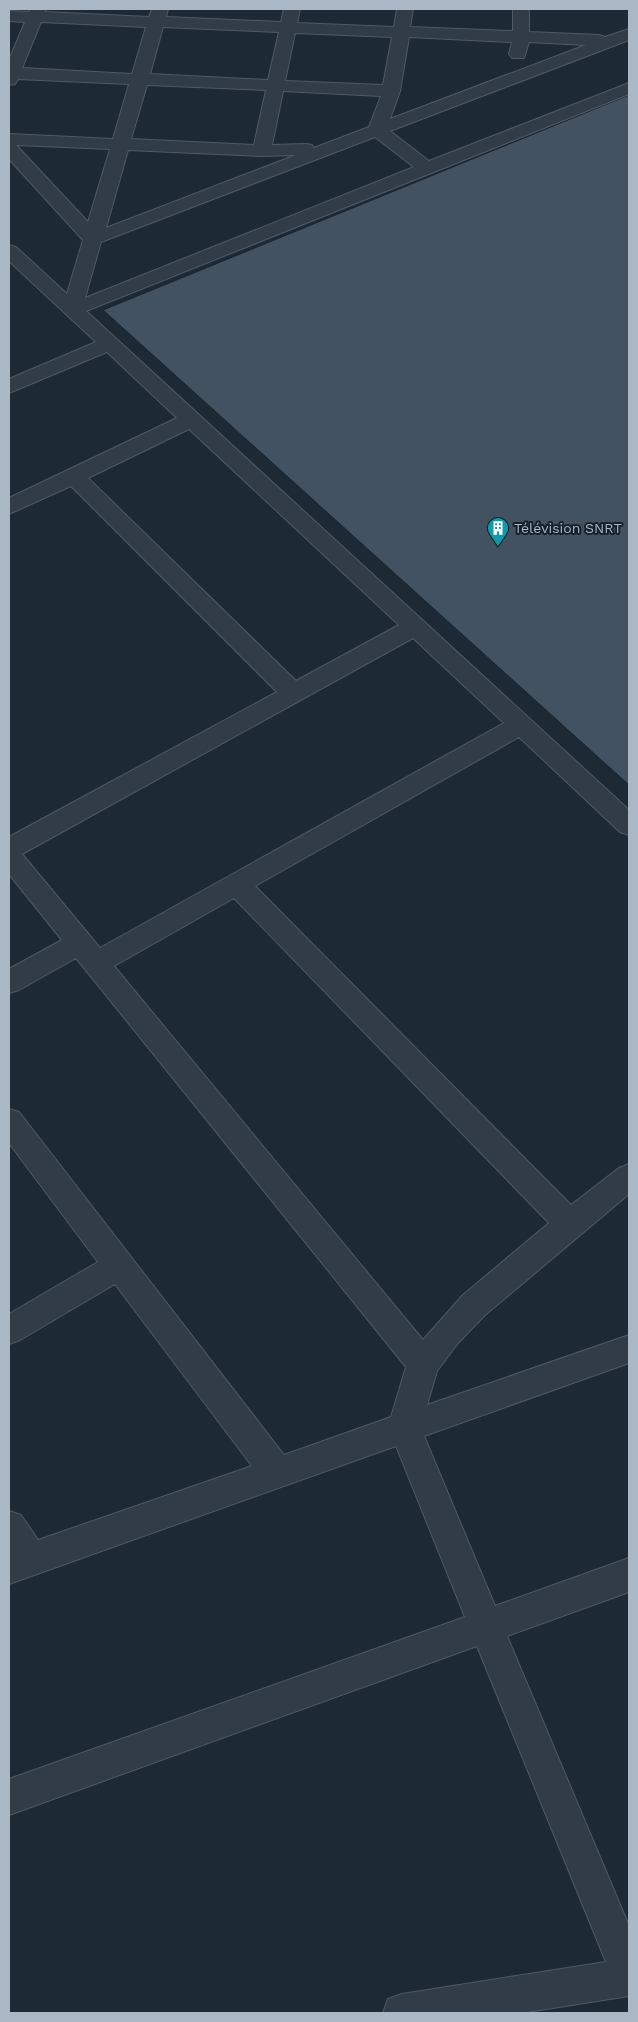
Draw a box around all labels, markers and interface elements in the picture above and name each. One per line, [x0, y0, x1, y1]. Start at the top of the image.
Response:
building icon: Télévision SNRT [486, 516, 510, 547]
place label: Télévision SNRT [514, 520, 622, 536]

